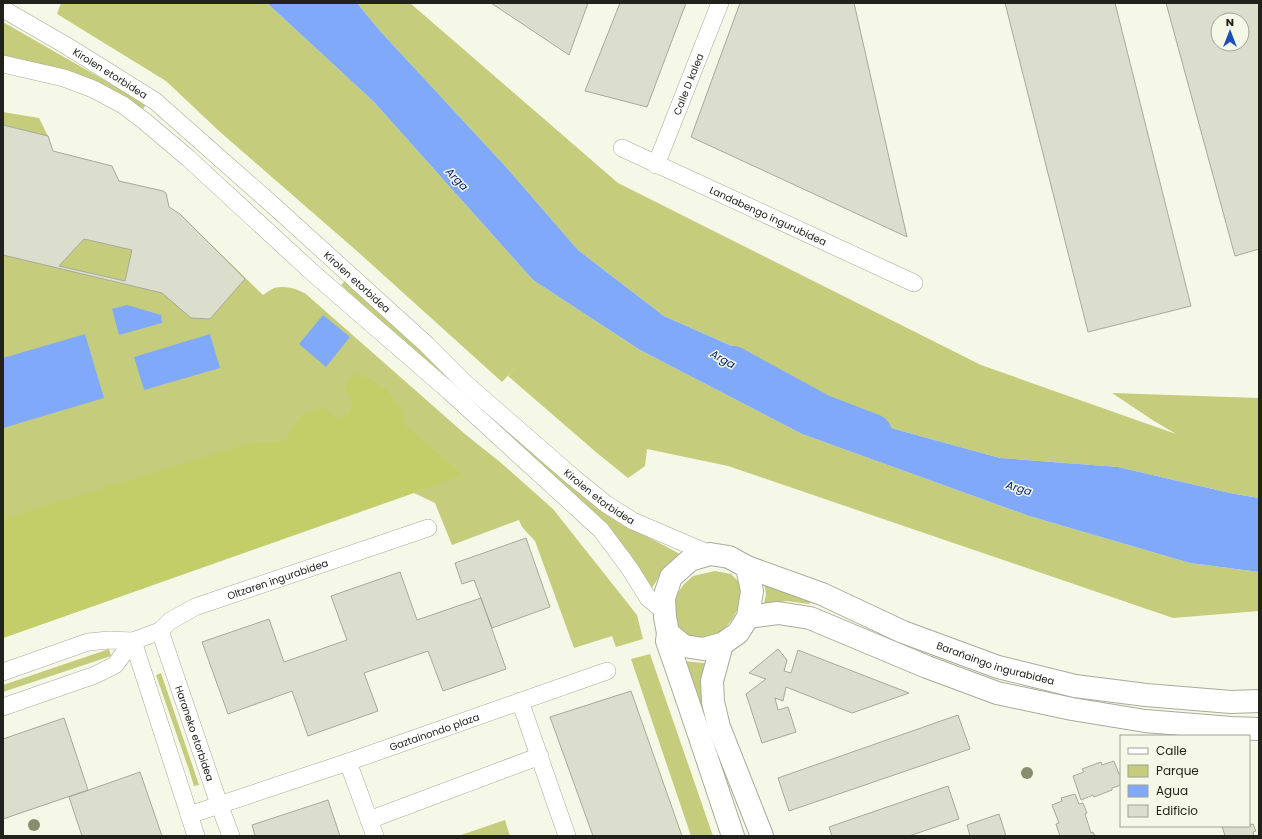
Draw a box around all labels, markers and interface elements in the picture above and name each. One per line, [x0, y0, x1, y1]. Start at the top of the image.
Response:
north arrow [1210, 12, 1250, 52]
text: N [1226, 14, 1234, 30]
street label: Kirolen etorbidea [70, 44, 150, 102]
street label: Calle D kalea [669, 51, 707, 117]
water label: Arga [441, 163, 472, 194]
street label: Landabengo ingurubidea [707, 182, 829, 249]
street label: Kirolen etorbidea [321, 248, 394, 316]
water label: Arga [707, 345, 739, 373]
street label: Kirolen etorbidea [561, 465, 638, 528]
water label: Arga [1003, 476, 1034, 500]
street label: Oltzaren ingurabidea [225, 555, 330, 603]
street label: Barañaingo ingurabidea [935, 638, 1056, 688]
street label: Haraneko etorbidea [172, 683, 218, 783]
street label: Gaztainondo plaza [387, 709, 481, 754]
legend [1120, 735, 1250, 827]
text: Calle [1156, 742, 1187, 759]
text: Parque [1156, 762, 1199, 779]
text: Agua [1156, 782, 1188, 799]
text: Edificio [1156, 802, 1198, 819]

